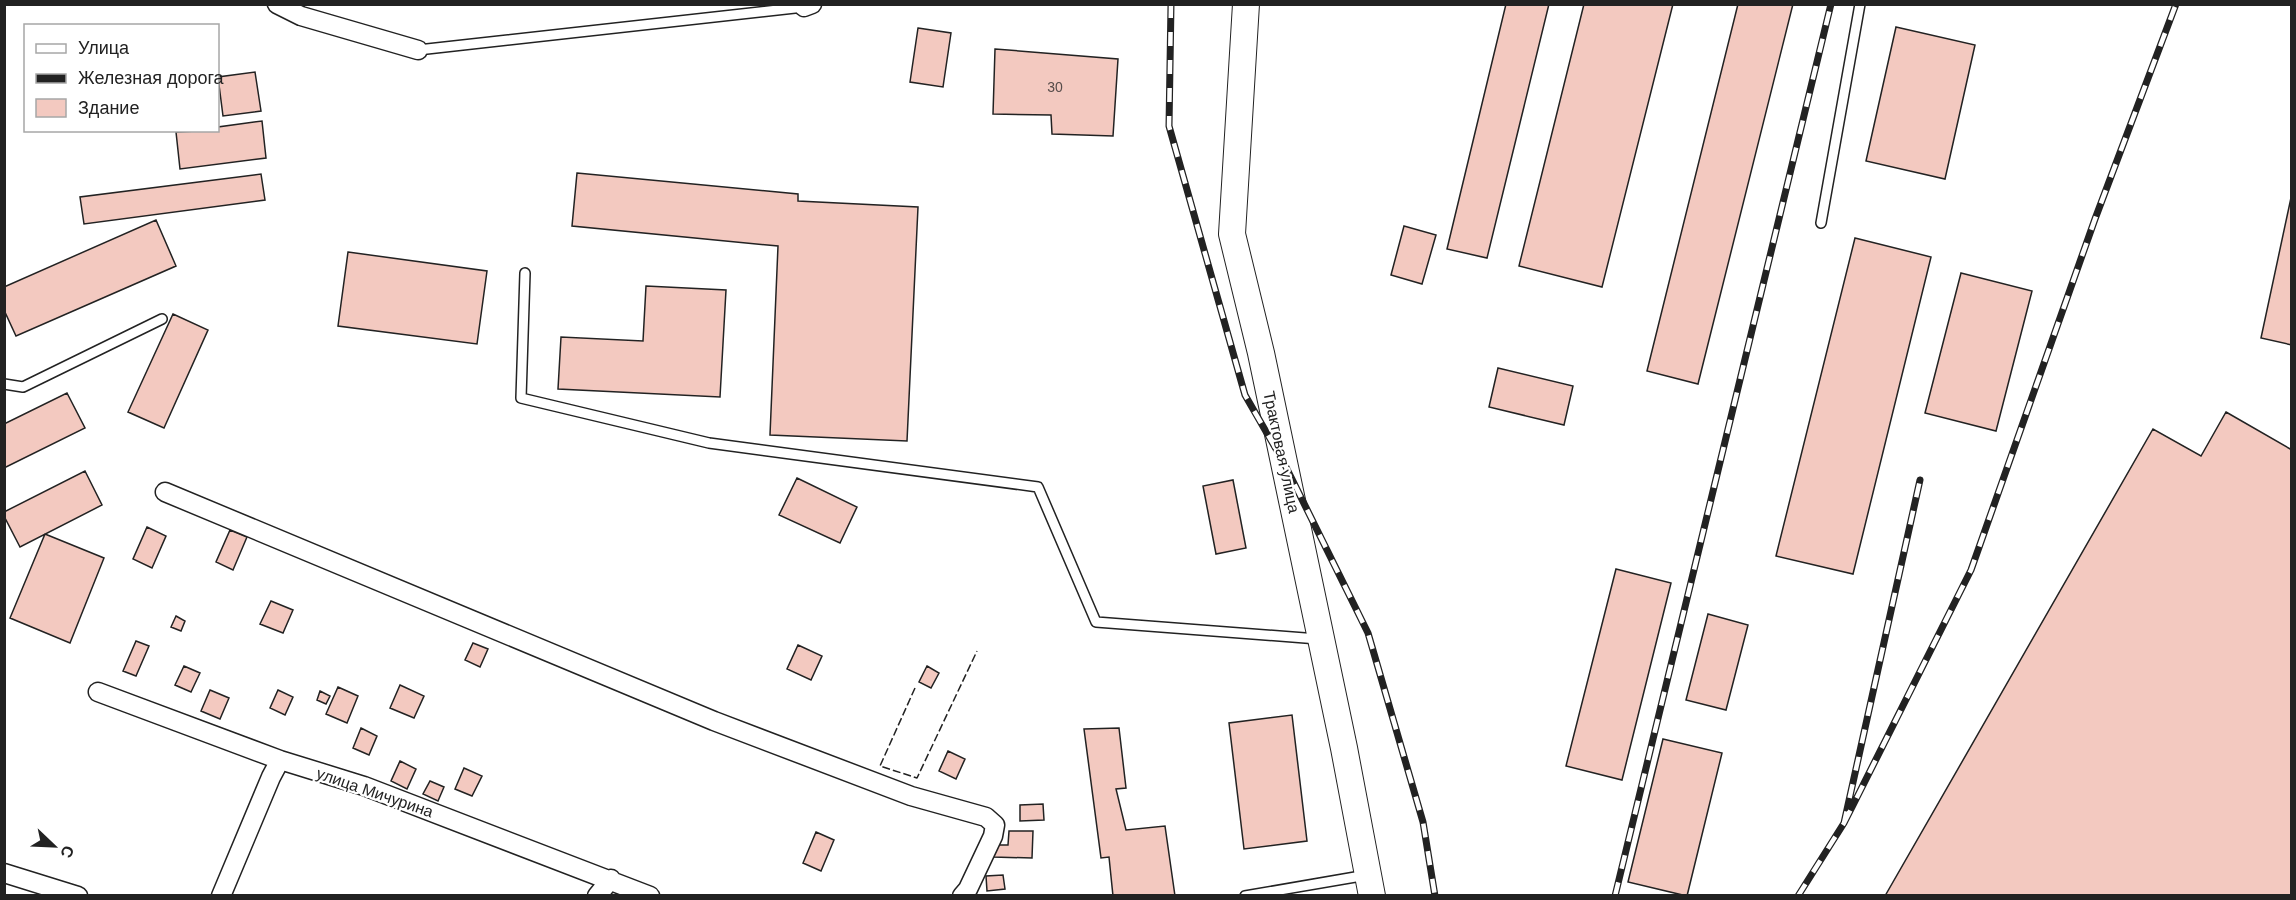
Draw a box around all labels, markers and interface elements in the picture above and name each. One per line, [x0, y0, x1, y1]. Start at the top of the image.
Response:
legend [24, 24, 219, 132]
text: Улица [78, 38, 130, 58]
text: Железная дорога [78, 68, 225, 88]
house number: 30 [1047, 79, 1063, 95]
text: Здание [78, 98, 139, 118]
street label: Трактовая улица [1260, 390, 1303, 515]
street label: улица Мичурина [314, 765, 436, 820]
north arrow [24, 816, 84, 876]
text: С [57, 843, 77, 861]

